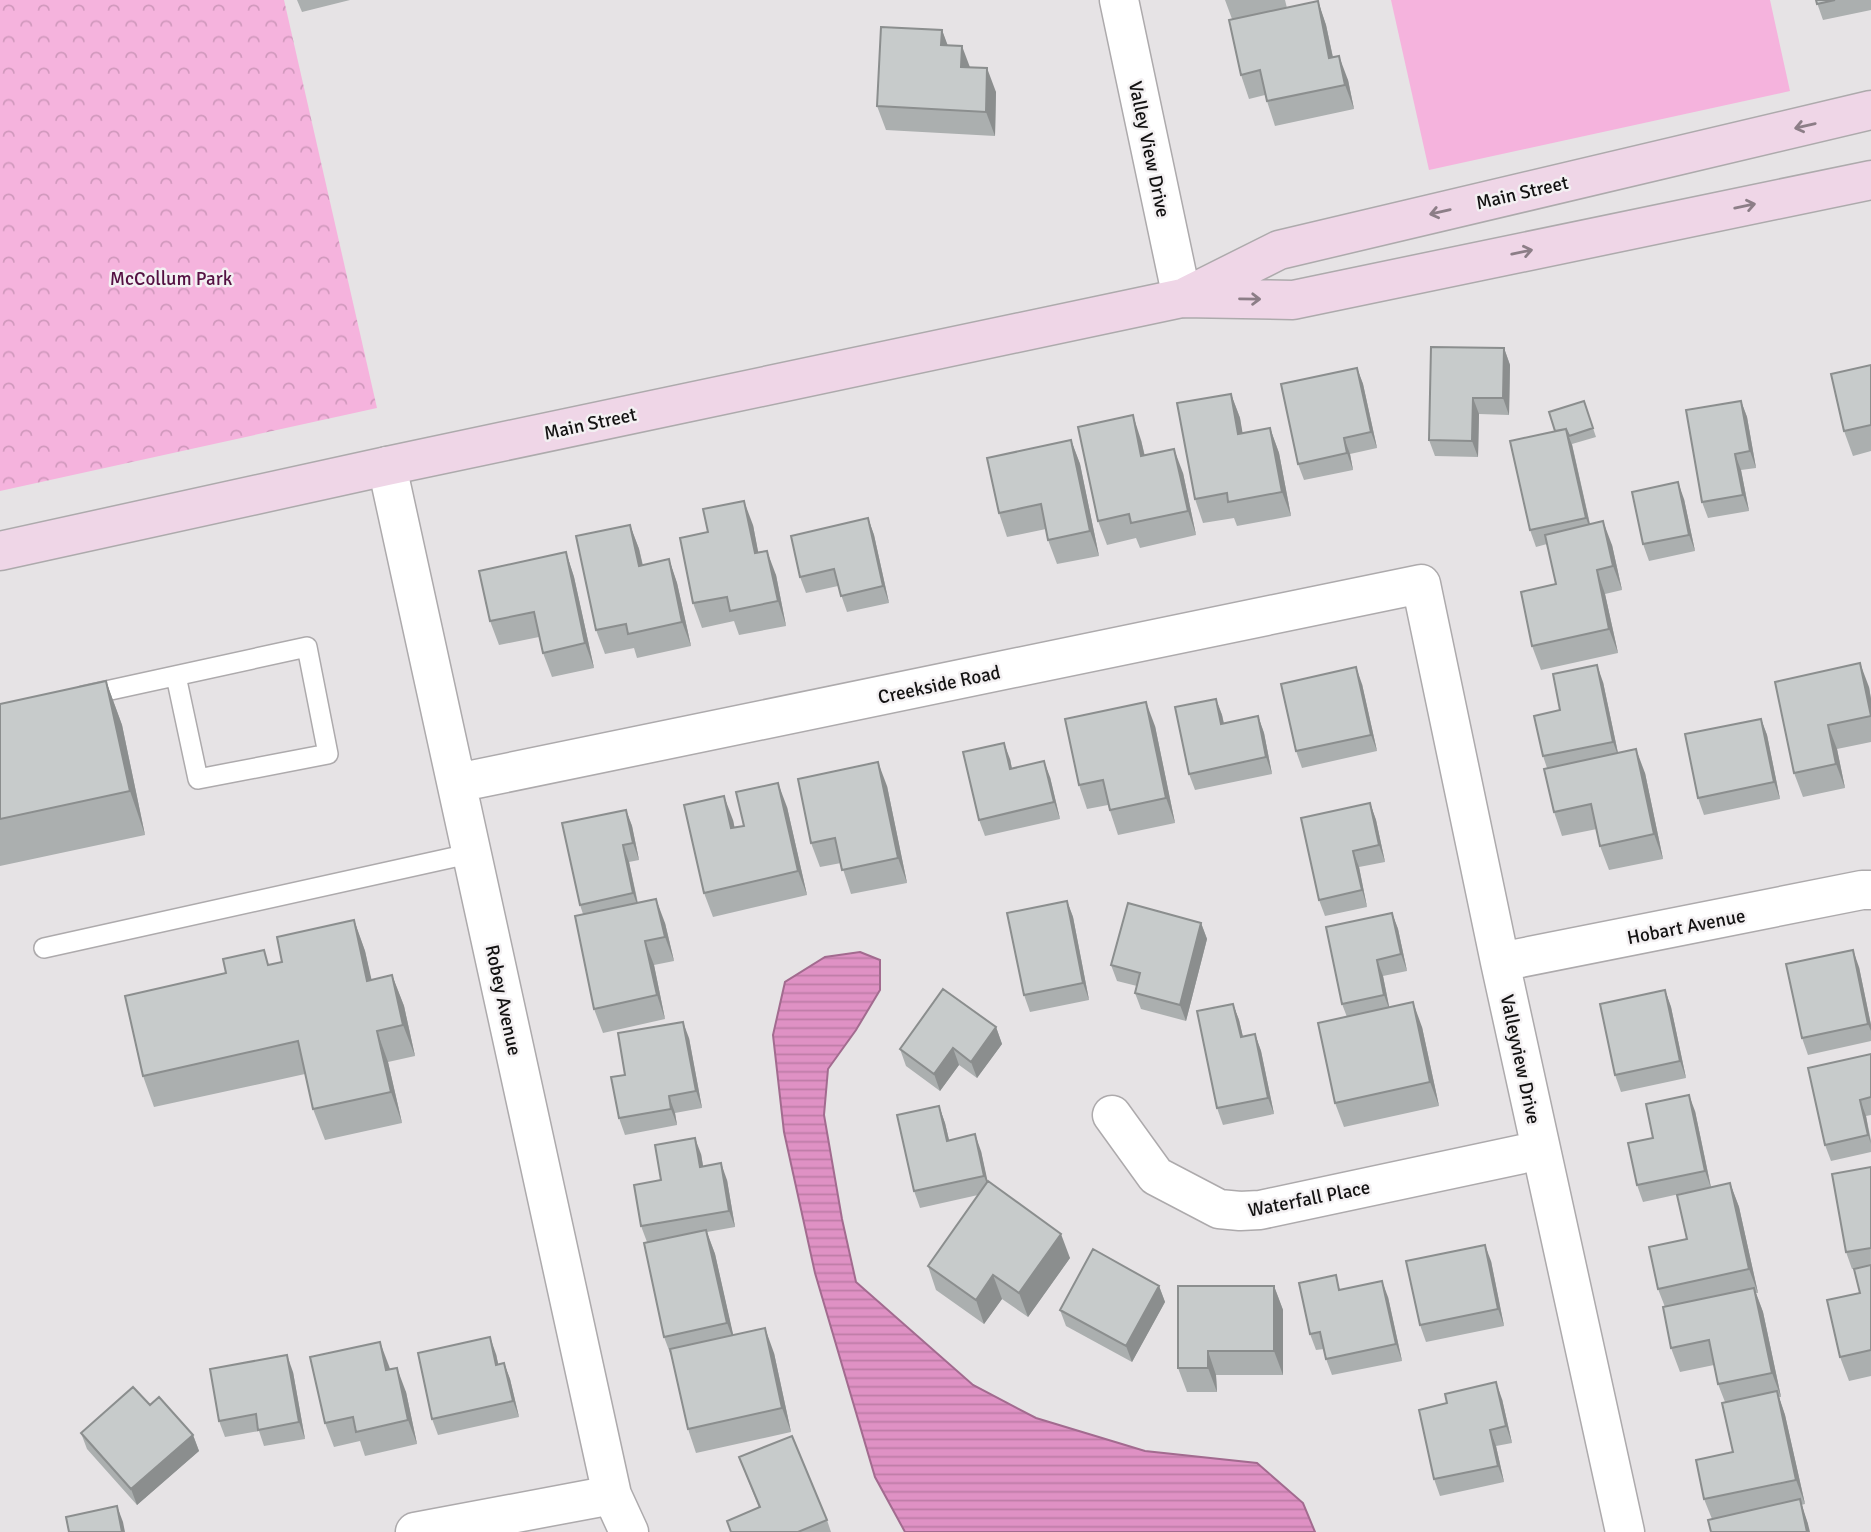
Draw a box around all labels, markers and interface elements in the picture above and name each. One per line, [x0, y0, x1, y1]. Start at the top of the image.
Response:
street label: Valley View Drive [1123, 79, 1175, 220]
one-way arrow [1794, 120, 1816, 133]
street label: Main Street [1474, 171, 1571, 215]
one-way arrow [1733, 199, 1756, 212]
one-way arrow [1429, 205, 1452, 219]
one-way arrow [1510, 245, 1533, 259]
park label: McCollum Park [110, 267, 233, 291]
one-way arrow [1238, 292, 1261, 306]
street label: Main Street [542, 402, 639, 446]
street label: Creekside Road [876, 660, 1003, 710]
street label: Hobart Avenue [1625, 904, 1747, 950]
street label: Robey Avenue [480, 943, 526, 1058]
street label: Valleyview Drive [1495, 992, 1545, 1126]
street label: Waterfall Place [1246, 1175, 1372, 1223]

